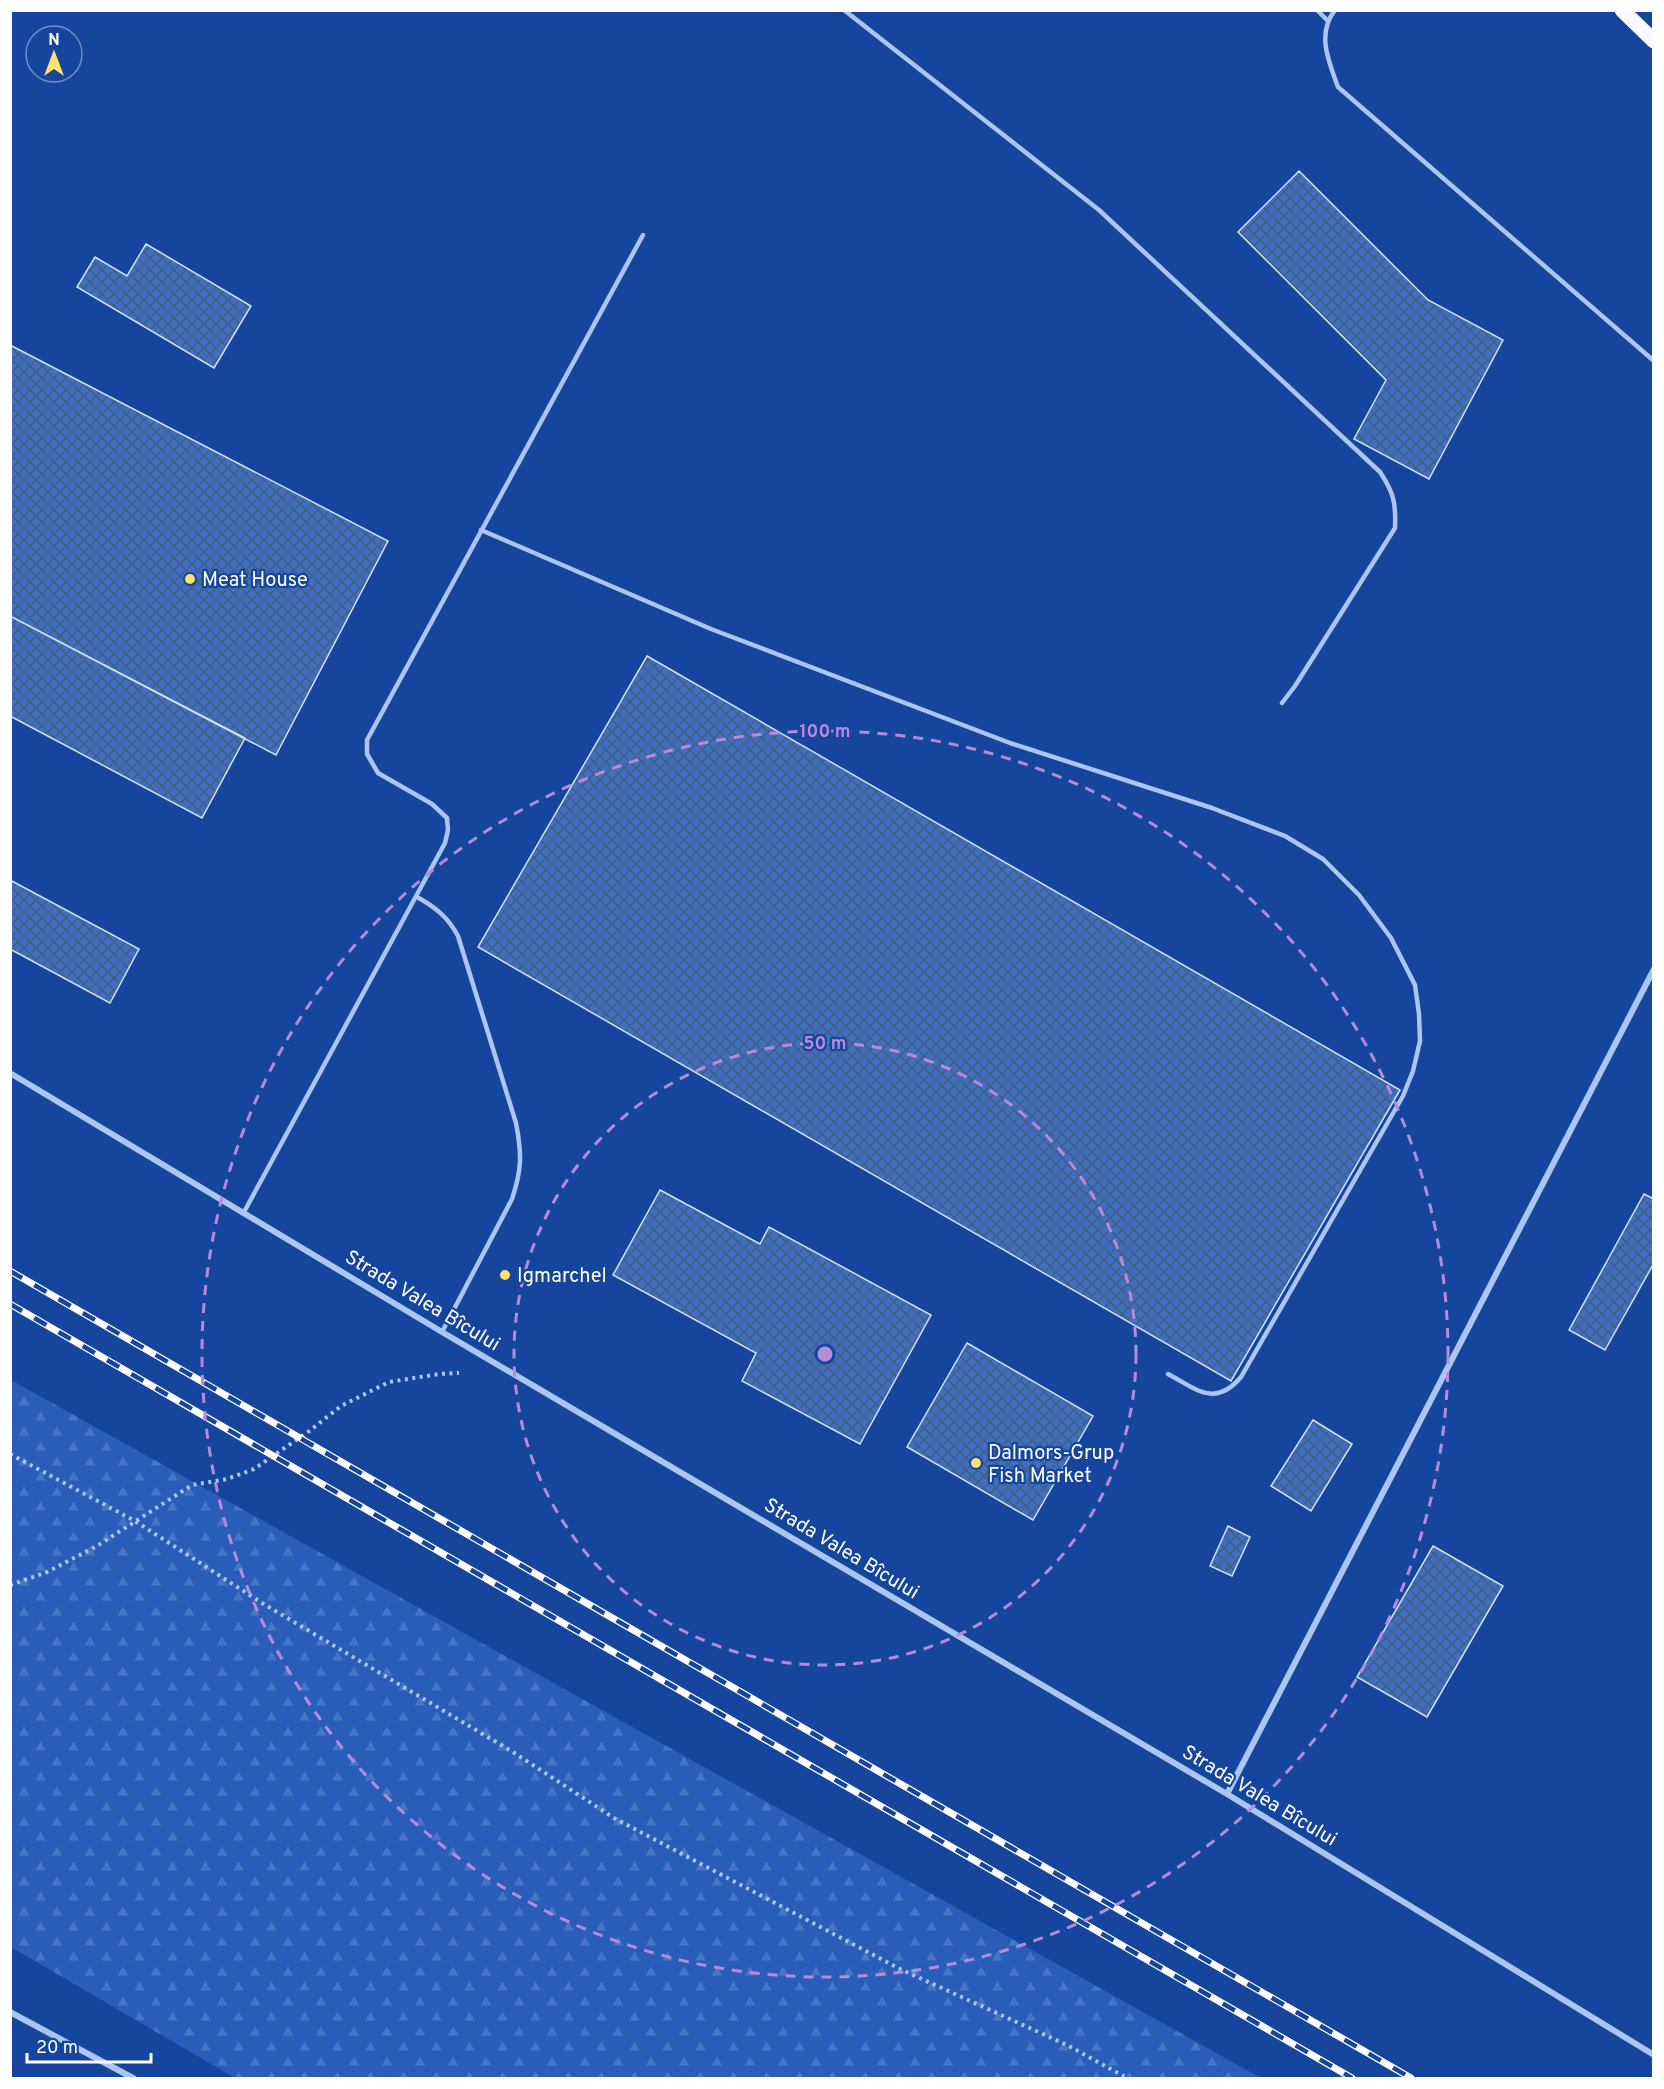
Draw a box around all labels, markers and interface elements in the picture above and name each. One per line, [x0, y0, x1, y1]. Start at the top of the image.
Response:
north arrow [24, 24, 84, 84]
text: N [48, 31, 60, 51]
place label: Meat House [202, 568, 308, 594]
marker: Meat House [183, 572, 197, 586]
text: 100 m [799, 721, 851, 744]
text: 50 m [803, 1033, 847, 1056]
street label: Strada Valea Bîcului [340, 1245, 504, 1358]
place label: Igmarchel [517, 1264, 607, 1290]
marker: Igmarchel [498, 1268, 512, 1282]
centre of rings [815, 1344, 835, 1364]
place label: Dalmors-Grup Fish Market [988, 1441, 1114, 1490]
marker: Dalmors-Grup Fish Market [969, 1456, 983, 1470]
street label: Strada Valea Bîcului [759, 1493, 923, 1606]
street label: Strada Valea Bîcului [1177, 1740, 1341, 1853]
scale bar [27, 2026, 152, 2064]
text: 20 m [36, 2037, 78, 2060]

